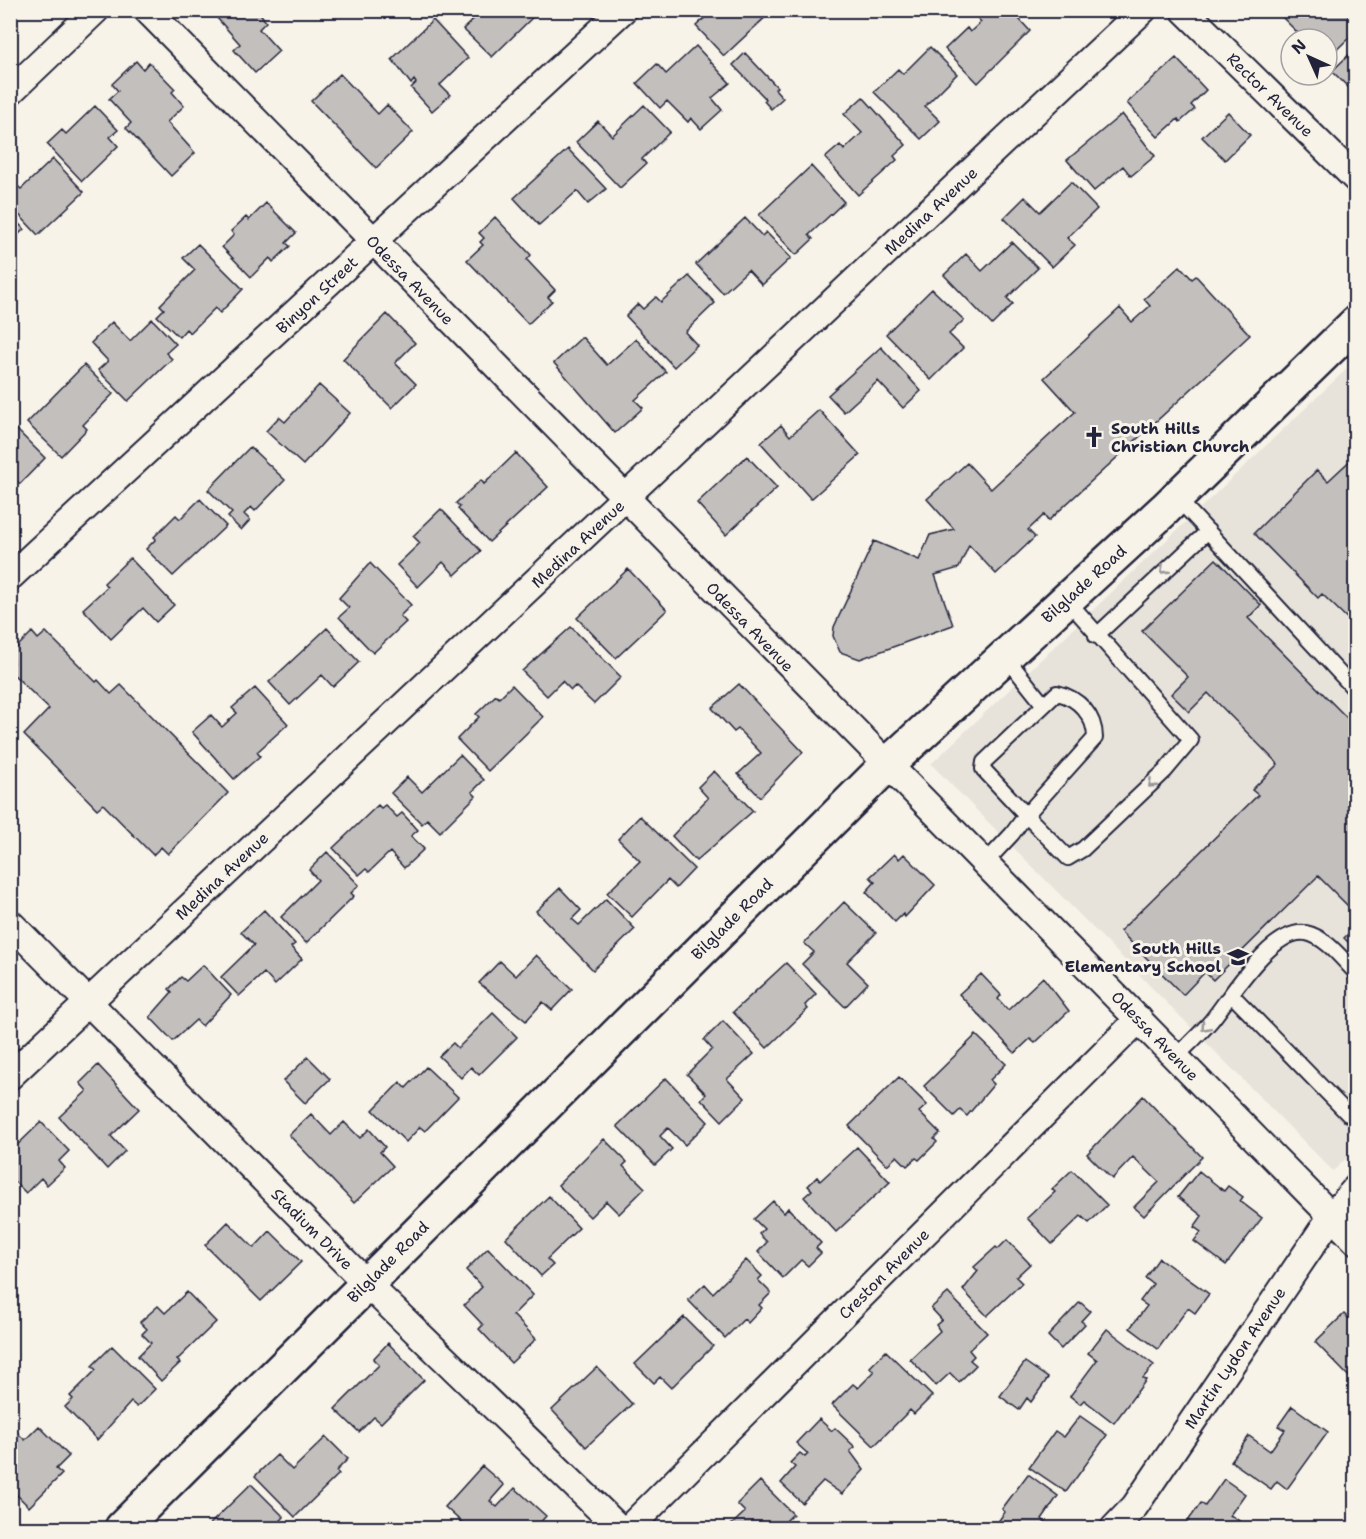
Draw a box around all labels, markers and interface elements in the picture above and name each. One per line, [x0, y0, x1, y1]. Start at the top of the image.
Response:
north arrow [1279, 27, 1339, 87]
text: N [1287, 35, 1311, 59]
street label: Rector Avenue [1222, 48, 1318, 142]
street label: Medina Avenue [880, 162, 982, 260]
street label: Odessa Avenue [362, 230, 458, 330]
street label: Binyon Street [272, 252, 362, 338]
place label: South Hills Christian Church [1111, 418, 1250, 457]
church icon: South Hills Christian Church [1082, 425, 1106, 449]
street label: Medina Avenue [527, 495, 629, 593]
street label: Bilglade Road [1037, 540, 1131, 628]
one-way arrow [1160, 562, 1171, 573]
street label: Odessa Avenue [702, 577, 798, 677]
one-way arrow [1149, 777, 1159, 788]
street label: Medina Avenue [171, 827, 273, 925]
street label: Bilglade Road [687, 874, 777, 964]
place label: South Hills Elementary School [1065, 938, 1221, 977]
school or university icon: South Hills Elementary School [1226, 945, 1250, 969]
street label: Odessa Avenue [1107, 986, 1203, 1086]
one-way arrow [1201, 1020, 1212, 1031]
street label: Stadium Drive [267, 1184, 357, 1274]
street label: Bilglade Road [343, 1217, 433, 1307]
street label: Creston Avenue [834, 1224, 934, 1324]
street label: Martin Lydon Avenue [1180, 1283, 1290, 1433]

